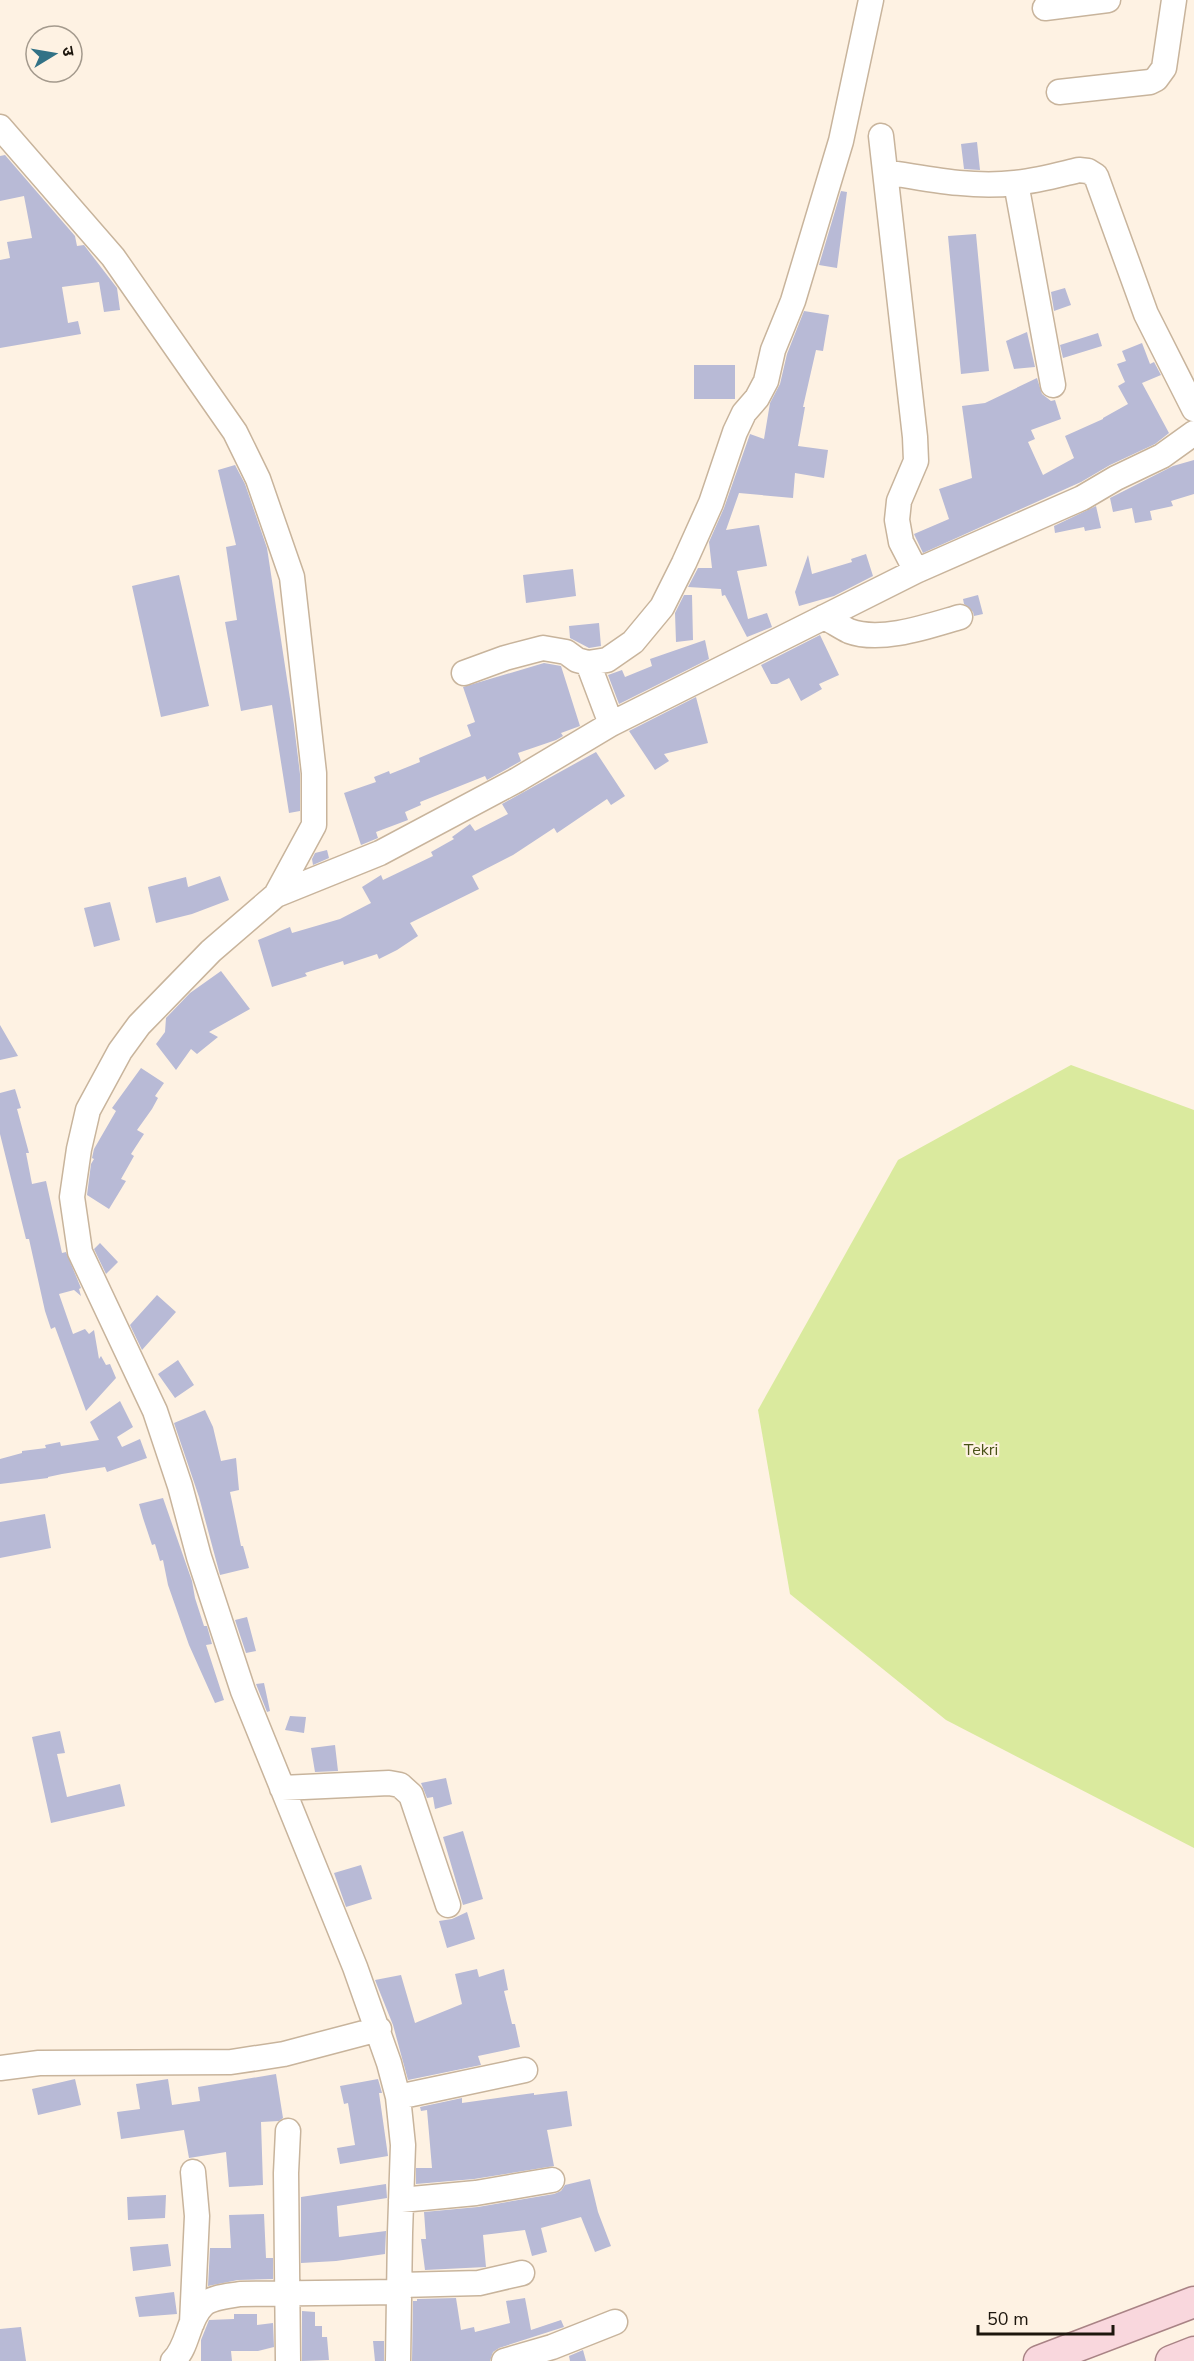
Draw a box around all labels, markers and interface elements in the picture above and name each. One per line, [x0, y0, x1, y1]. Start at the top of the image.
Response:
north arrow [24, 24, 84, 84]
text: उ [56, 45, 80, 59]
park label: Tekri [964, 1439, 998, 1461]
scale bar [978, 2298, 1113, 2336]
text: 50 m [987, 2307, 1029, 2331]

